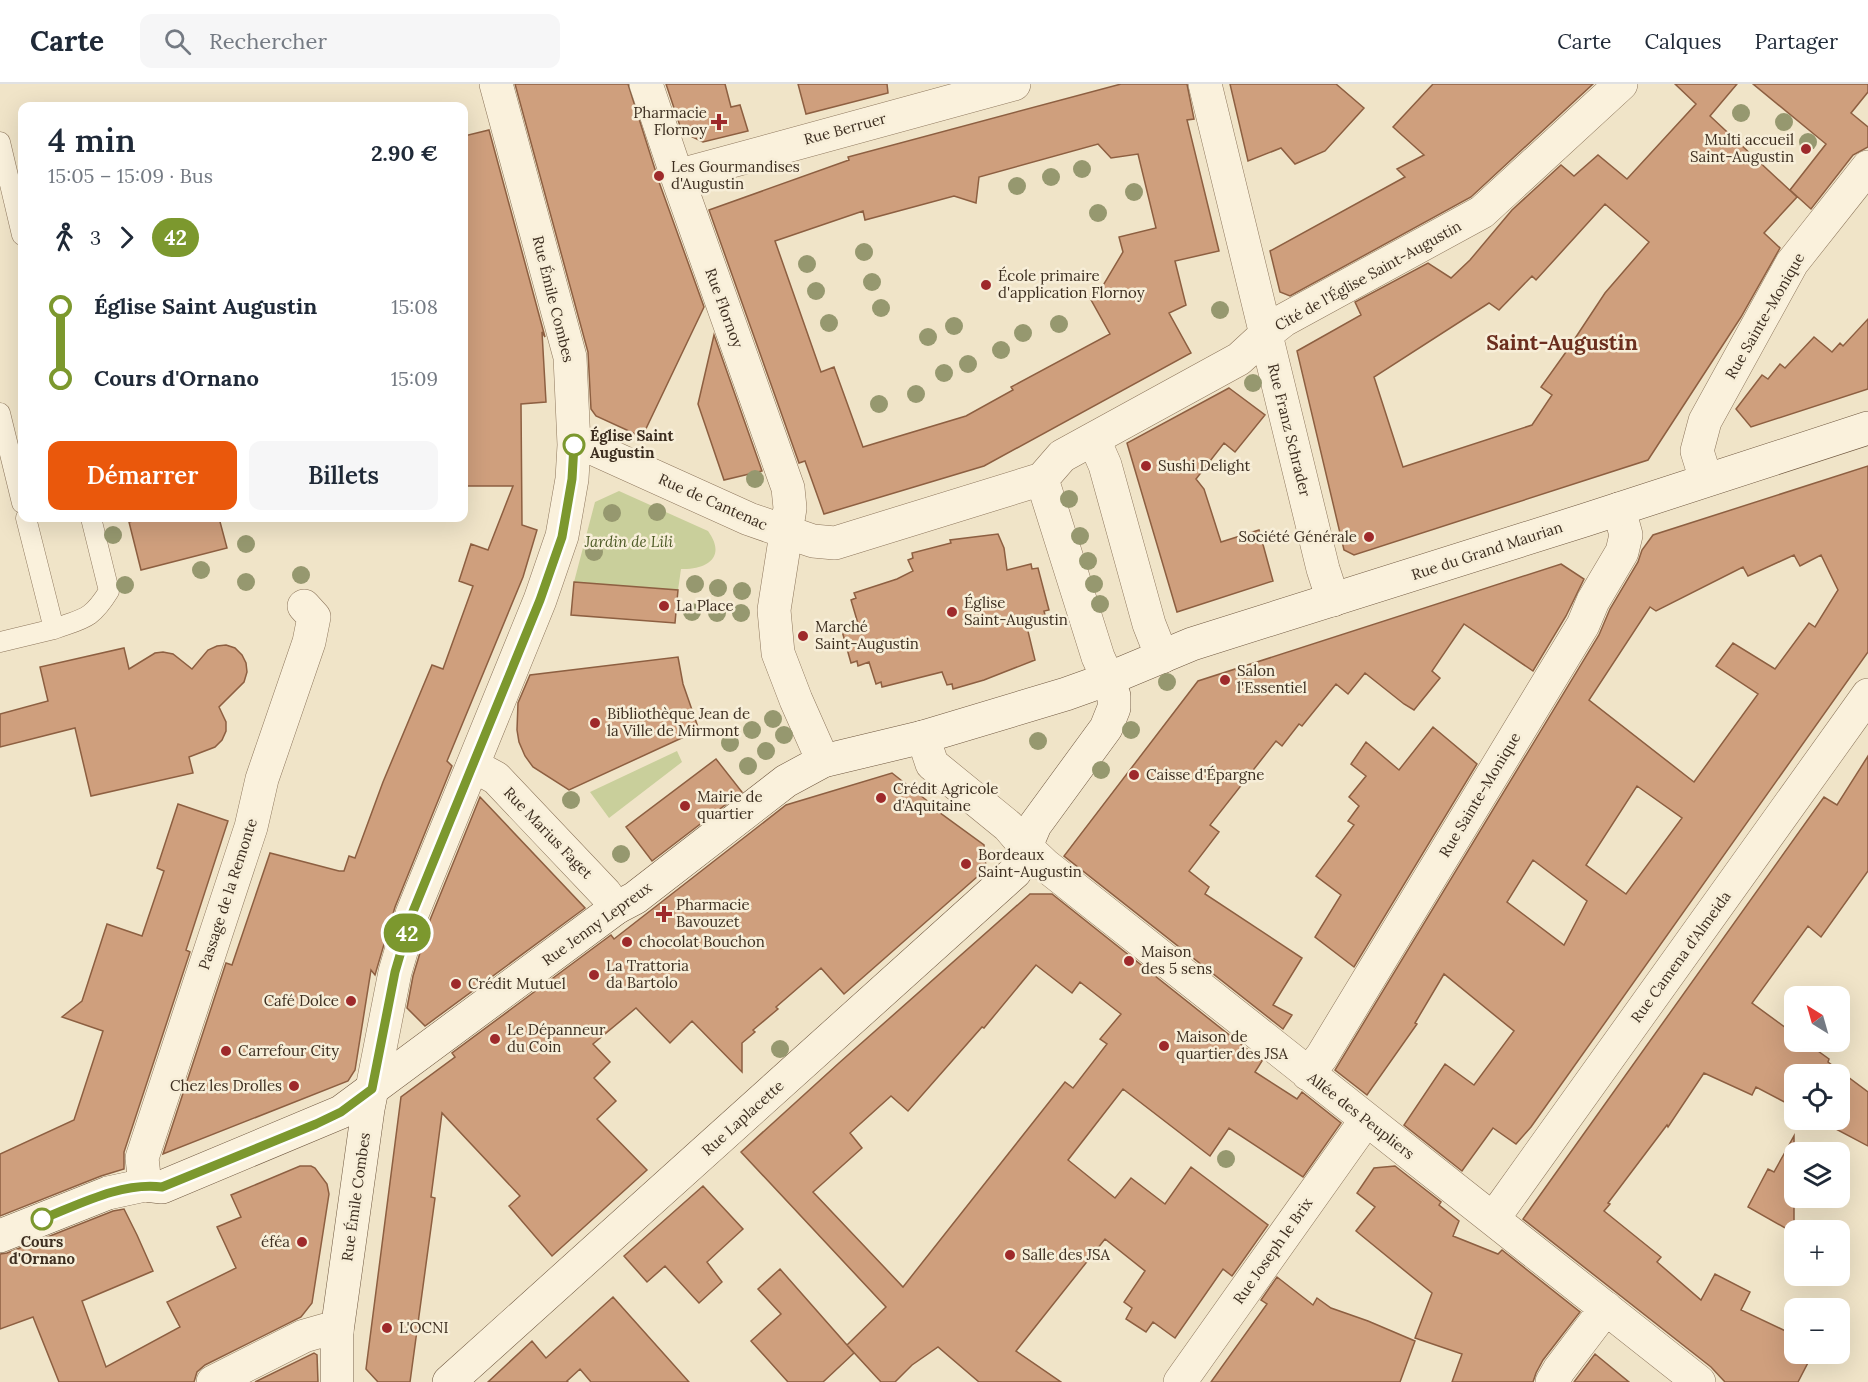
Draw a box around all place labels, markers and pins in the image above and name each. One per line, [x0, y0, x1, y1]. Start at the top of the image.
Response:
place label: Pharmacie Flornoy [633, 103, 707, 139]
marker: Pharmacie Flornoy [712, 115, 726, 129]
place label: Multi accueil Saint-Augustin [1690, 130, 1794, 166]
marker: Multi accueil Saint-Augustin [1799, 142, 1813, 156]
place label: Les Gourmandises d'Augustin [671, 157, 800, 193]
marker: Les Gourmandises d'Augustin [652, 169, 666, 183]
place label: École primaire d'application Flornoy [998, 266, 1145, 302]
marker: École primaire d'application Flornoy [979, 278, 993, 292]
place label: Église Saint Augustin [590, 426, 675, 462]
marker: Église Saint Augustin [563, 434, 585, 456]
place label: Sushi Delight [1158, 456, 1251, 475]
marker: Sushi Delight [1139, 459, 1153, 473]
place label: Société Générale [1238, 527, 1357, 546]
marker: Société Générale [1362, 530, 1376, 544]
place label: Église Saint-Augustin [964, 593, 1068, 629]
place label: La Place [676, 596, 734, 615]
marker: La Place [657, 599, 671, 613]
marker: Église Saint-Augustin [945, 605, 959, 619]
place label: Marché Saint-Augustin [815, 617, 919, 653]
marker: Marché Saint-Augustin [796, 629, 810, 643]
place label: Salon l'Essentiel [1237, 661, 1307, 697]
marker: Salon l'Essentiel [1218, 673, 1232, 687]
place label: Bibliothèque Jean de la Ville de Mirmont [607, 704, 750, 740]
marker: Bibliothèque Jean de la Ville de Mirmont [588, 716, 602, 730]
place label: Caisse d'Épargne [1146, 765, 1264, 784]
marker: Caisse d'Épargne [1127, 768, 1141, 782]
place label: Crédit Agricole d'Aquitaine [893, 779, 998, 815]
place label: Mairie de quartier [697, 787, 763, 823]
marker: Crédit Agricole d'Aquitaine [874, 791, 888, 805]
marker: Mairie de quartier [678, 799, 692, 813]
place label: Bordeaux Saint-Augustin [978, 845, 1082, 881]
marker: Bordeaux Saint-Augustin [959, 857, 973, 871]
place label: Pharmacie Bavouzet [676, 895, 750, 931]
marker: Pharmacie Bavouzet [657, 907, 671, 921]
place label: chocolat Bouchon [639, 932, 765, 951]
marker: chocolat Bouchon [620, 935, 634, 949]
place label: Maison des 5 sens [1141, 942, 1212, 978]
marker: Maison des 5 sens [1122, 954, 1136, 968]
place label: La Trattoria da Bartolo [606, 956, 689, 992]
marker: La Trattoria da Bartolo [587, 968, 601, 982]
place label: Crédit Mutuel [468, 974, 566, 993]
marker: Crédit Mutuel [449, 977, 463, 991]
place label: Café Dolce [264, 991, 339, 1010]
marker: Café Dolce [344, 994, 358, 1008]
place label: Le Dépanneur du Coin [507, 1020, 606, 1056]
place label: Maison de quartier des JSA [1176, 1027, 1289, 1063]
marker: Le Dépanneur du Coin [488, 1032, 502, 1046]
marker: Maison de quartier des JSA [1157, 1039, 1171, 1053]
place label: Carrefour City [238, 1041, 339, 1060]
marker: Carrefour City [219, 1044, 233, 1058]
place label: Chez les Drolles [170, 1076, 282, 1095]
marker: Chez les Drolles [287, 1079, 301, 1093]
marker: Cours d'Ornano [31, 1208, 53, 1230]
place label: Cours d'Ornano [9, 1232, 75, 1268]
place label: éféa [261, 1232, 290, 1251]
marker: éféa [295, 1235, 309, 1249]
place label: Salle des JSA [1022, 1245, 1111, 1264]
marker: Salle des JSA [1003, 1248, 1017, 1262]
place label: L'OCNI [399, 1318, 448, 1337]
marker: L'OCNI [380, 1321, 394, 1335]

